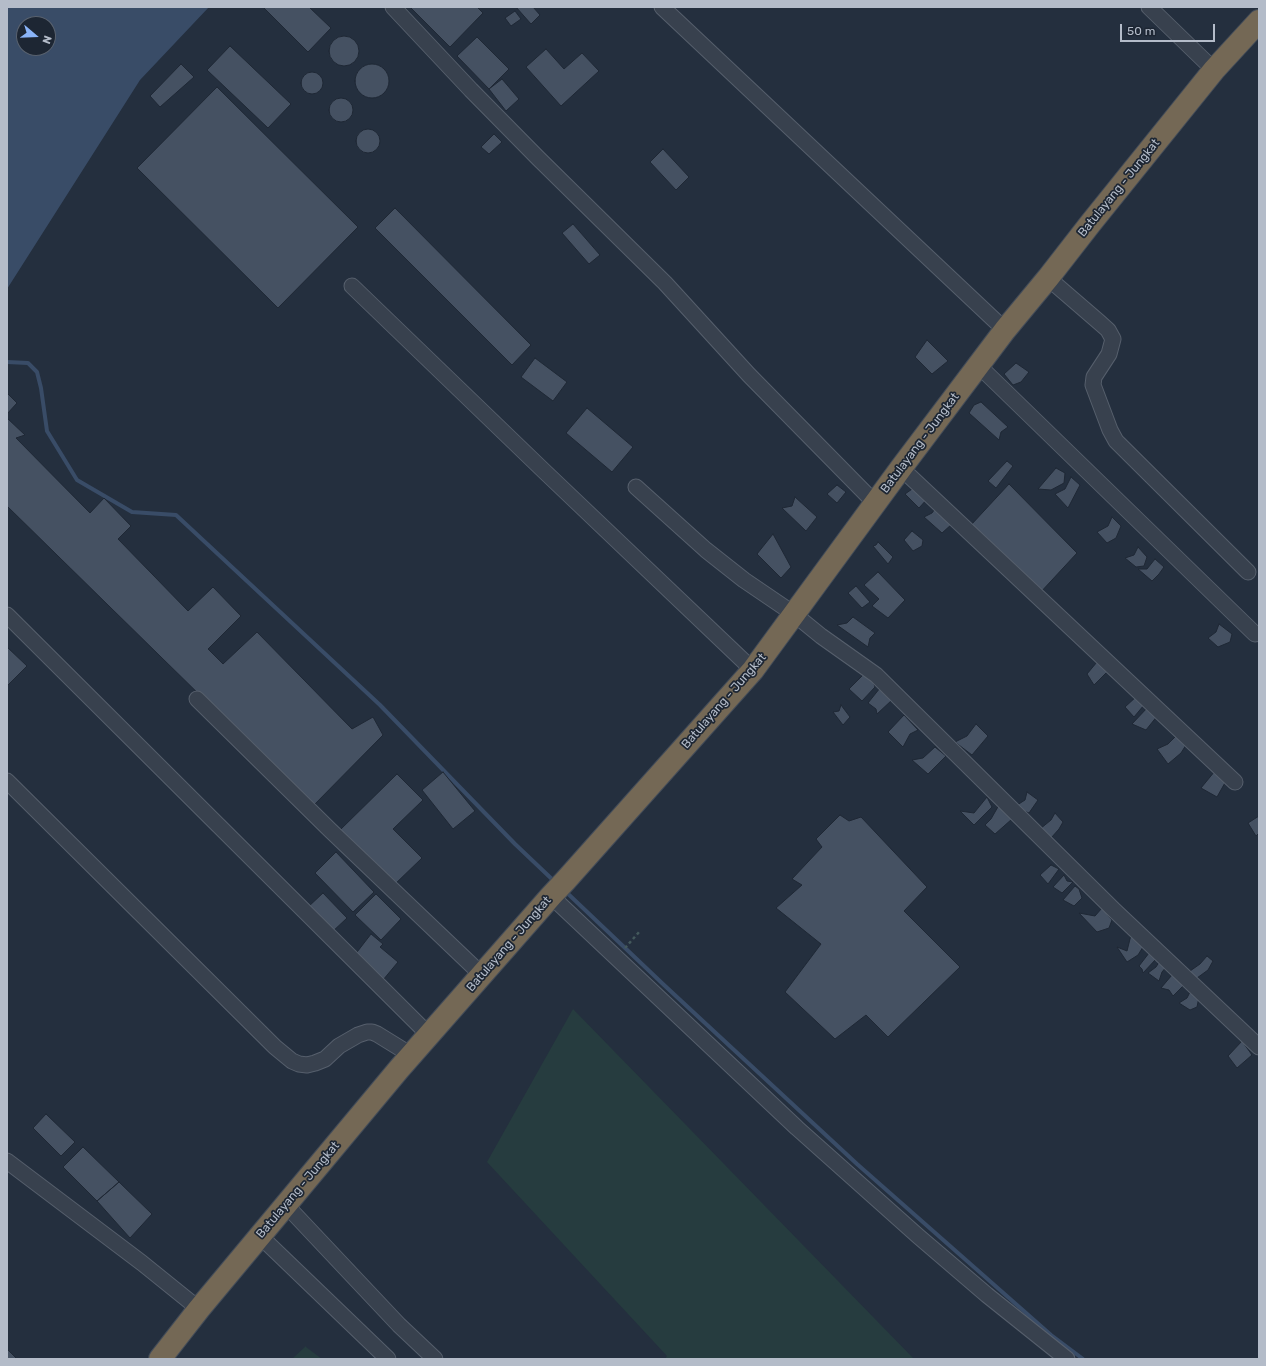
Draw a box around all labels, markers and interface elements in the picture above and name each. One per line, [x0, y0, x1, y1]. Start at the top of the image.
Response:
north arrow [16, 16, 56, 56]
scale bar [1122, 16, 1217, 42]
text: 50 m [1127, 24, 1155, 38]
text: N [39, 34, 54, 46]
street label: Batulayang - Jungkat [1075, 136, 1163, 240]
street label: Batulayang - Jungkat [878, 390, 962, 496]
street label: Batulayang - Jungkat [679, 650, 769, 752]
street label: Batulayang - Jungkat [464, 893, 554, 995]
street label: Batulayang - Jungkat [253, 1139, 343, 1241]

